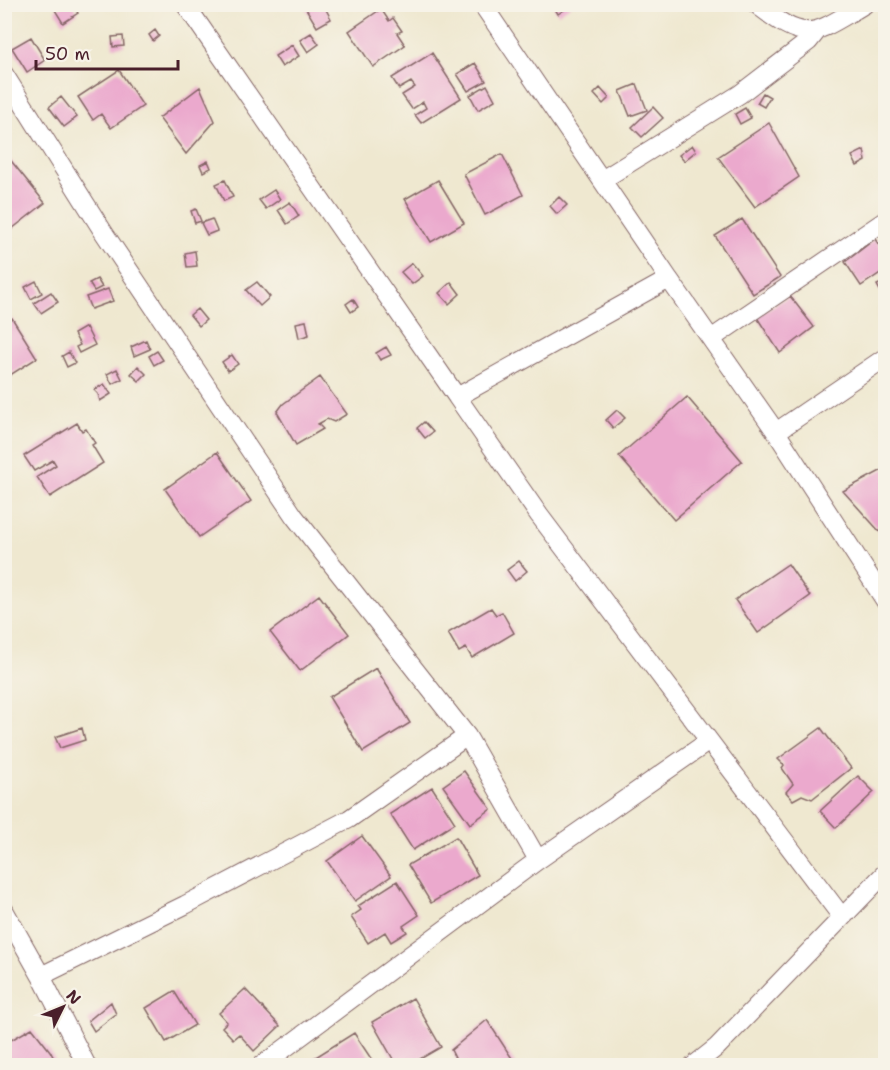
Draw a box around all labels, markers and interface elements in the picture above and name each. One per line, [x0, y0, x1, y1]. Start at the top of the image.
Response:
scale bar [36, 33, 178, 71]
text: 50 m [45, 42, 90, 66]
north arrow [33, 977, 93, 1037]
text: N [62, 985, 86, 1009]

